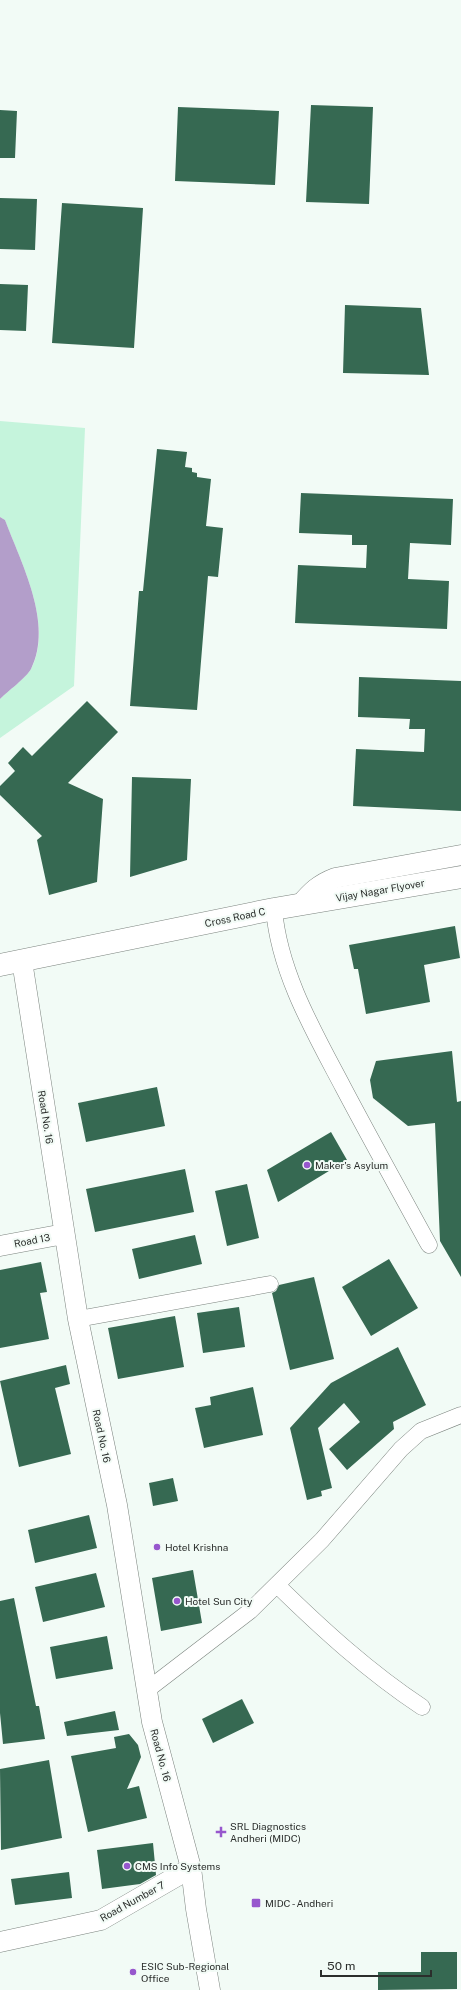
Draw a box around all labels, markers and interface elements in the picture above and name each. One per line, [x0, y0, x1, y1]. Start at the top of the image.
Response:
street label: Vijay Nagar Flyover [335, 876, 425, 904]
street label: Cross Road C [204, 905, 267, 929]
street label: Road No. 16 [36, 1089, 56, 1145]
place label: Maker's Asylum [315, 1159, 388, 1171]
marker: Maker's Asylum [302, 1160, 312, 1170]
street label: Road 13 [13, 1231, 51, 1249]
street label: Road No. 16 [91, 1408, 113, 1464]
place label: Hotel Krishna [165, 1541, 228, 1553]
marker: Hotel Krishna [152, 1542, 162, 1552]
place label: Hotel Sun City [185, 1595, 253, 1607]
marker: Hotel Sun City [172, 1596, 182, 1606]
street label: Road No. 16 [148, 1727, 174, 1783]
place label: SRL Diagnostics Andheri (MIDC) [230, 1820, 306, 1844]
marker: SRL Diagnostics Andheri (MIDC) [215, 1826, 227, 1838]
place label: CMS Info Systems [135, 1860, 220, 1872]
marker: CMS Info Systems [122, 1861, 132, 1871]
street label: Road Number 7 [98, 1878, 166, 1924]
marker: MIDC - Andheri [250, 1897, 262, 1909]
place label: MIDC - Andheri [265, 1897, 333, 1909]
scale bar [321, 1952, 431, 1978]
text: 50 m [327, 1959, 355, 1973]
place label: ESIC Sub-Regional Office [141, 1960, 229, 1984]
marker: ESIC Sub-Regional Office [128, 1967, 138, 1977]

